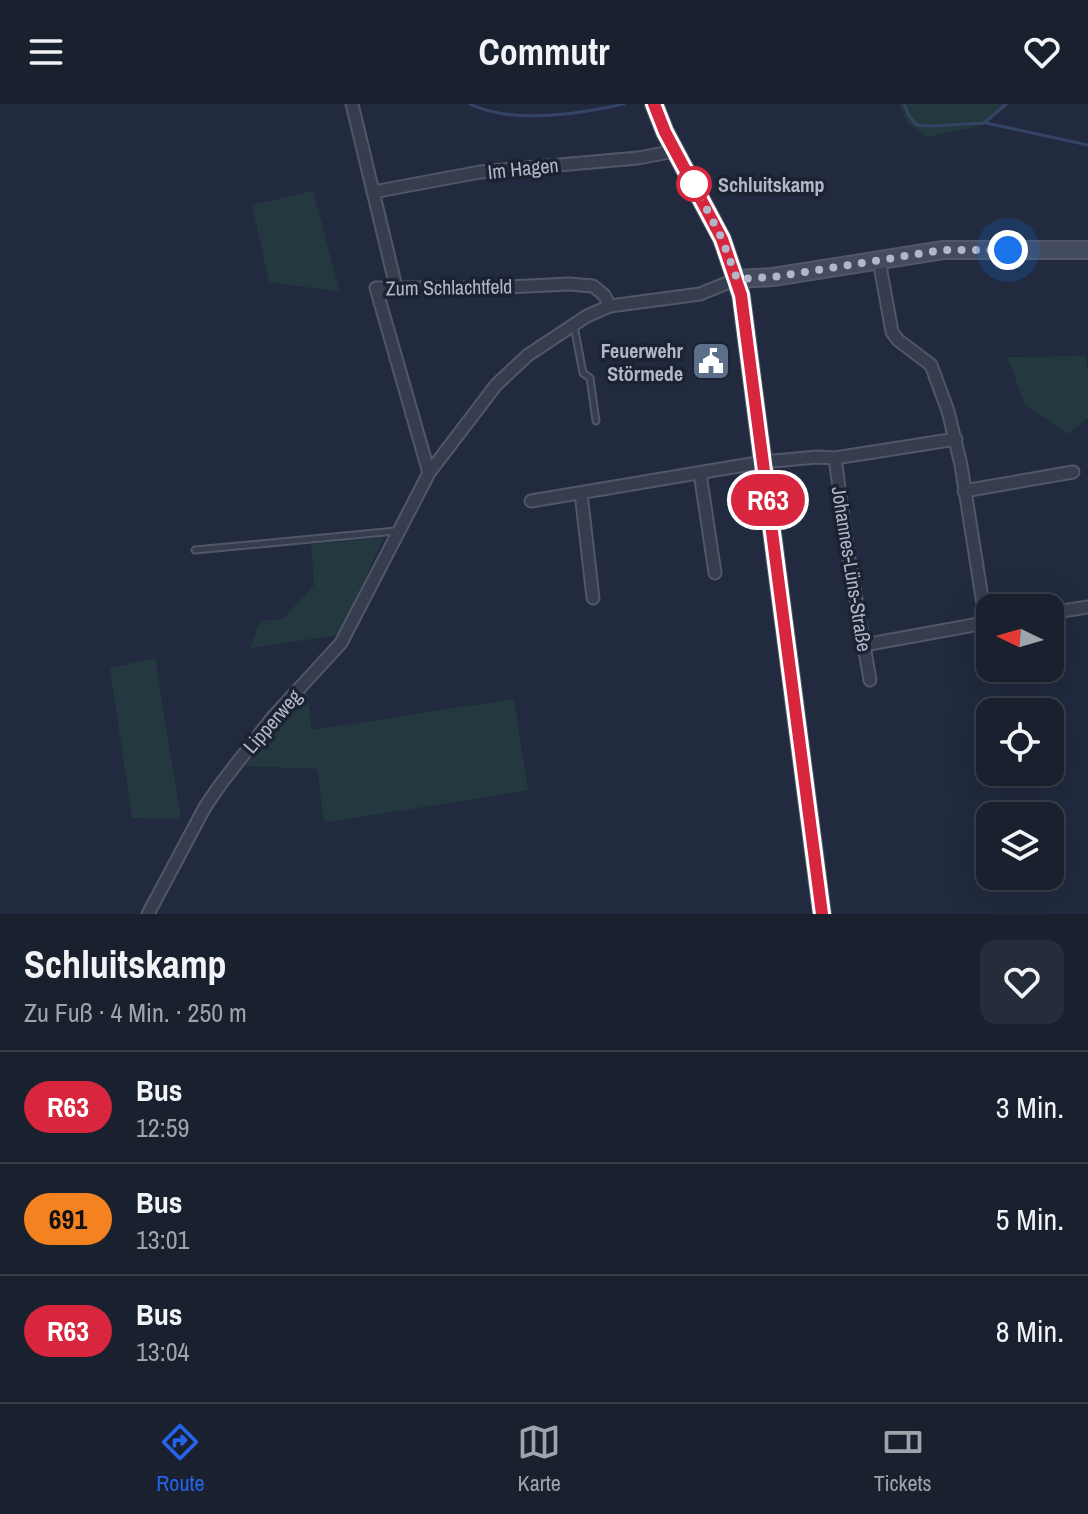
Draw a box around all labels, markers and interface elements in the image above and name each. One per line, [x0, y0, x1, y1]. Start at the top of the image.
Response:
text: Commutr [478, 28, 610, 76]
icon: menu [24, 30, 68, 74]
icon: heart [1020, 30, 1064, 74]
street label: Im Hagen [486, 151, 560, 185]
marker: Schluitskamp [677, 167, 711, 201]
place label: Schluitskamp [718, 171, 825, 198]
your location [988, 230, 1028, 270]
street label: Zum Schlachtfeld [385, 272, 513, 302]
place label: Feuerwehr Störmede [601, 337, 684, 387]
public building icon: Feuerwehr Störmede [690, 340, 732, 382]
line badge: R63 [722, 474, 814, 526]
text: R63 [747, 481, 789, 519]
street label: Johannes-Lüns-Straße [826, 485, 878, 653]
north arrow [976, 594, 1064, 682]
map controls [976, 594, 1064, 890]
street label: Lipperweg [237, 683, 307, 759]
button: locate [976, 698, 1064, 786]
button: layers [976, 802, 1064, 890]
text: Schluitskamp [24, 939, 227, 990]
button: heart [980, 940, 1064, 1024]
text: Zu Fuß · 4 Min. · 250 m [24, 995, 247, 1030]
text: Bus [136, 1070, 182, 1110]
text: 3 Min. [996, 1087, 1064, 1127]
text: R63 [47, 1088, 89, 1126]
text: 12:59 [136, 1110, 189, 1145]
text: Bus [136, 1182, 182, 1222]
text: 5 Min. [996, 1199, 1064, 1239]
text: 691 [49, 1200, 87, 1238]
text: 13:01 [136, 1222, 189, 1257]
text: Bus [136, 1294, 182, 1334]
text: 8 Min. [996, 1311, 1064, 1351]
text: R63 [47, 1312, 89, 1350]
text: 13:04 [136, 1334, 189, 1369]
tab: Route [156, 1420, 204, 1498]
tab: Karte [517, 1420, 561, 1498]
tab: Tickets [874, 1420, 932, 1498]

